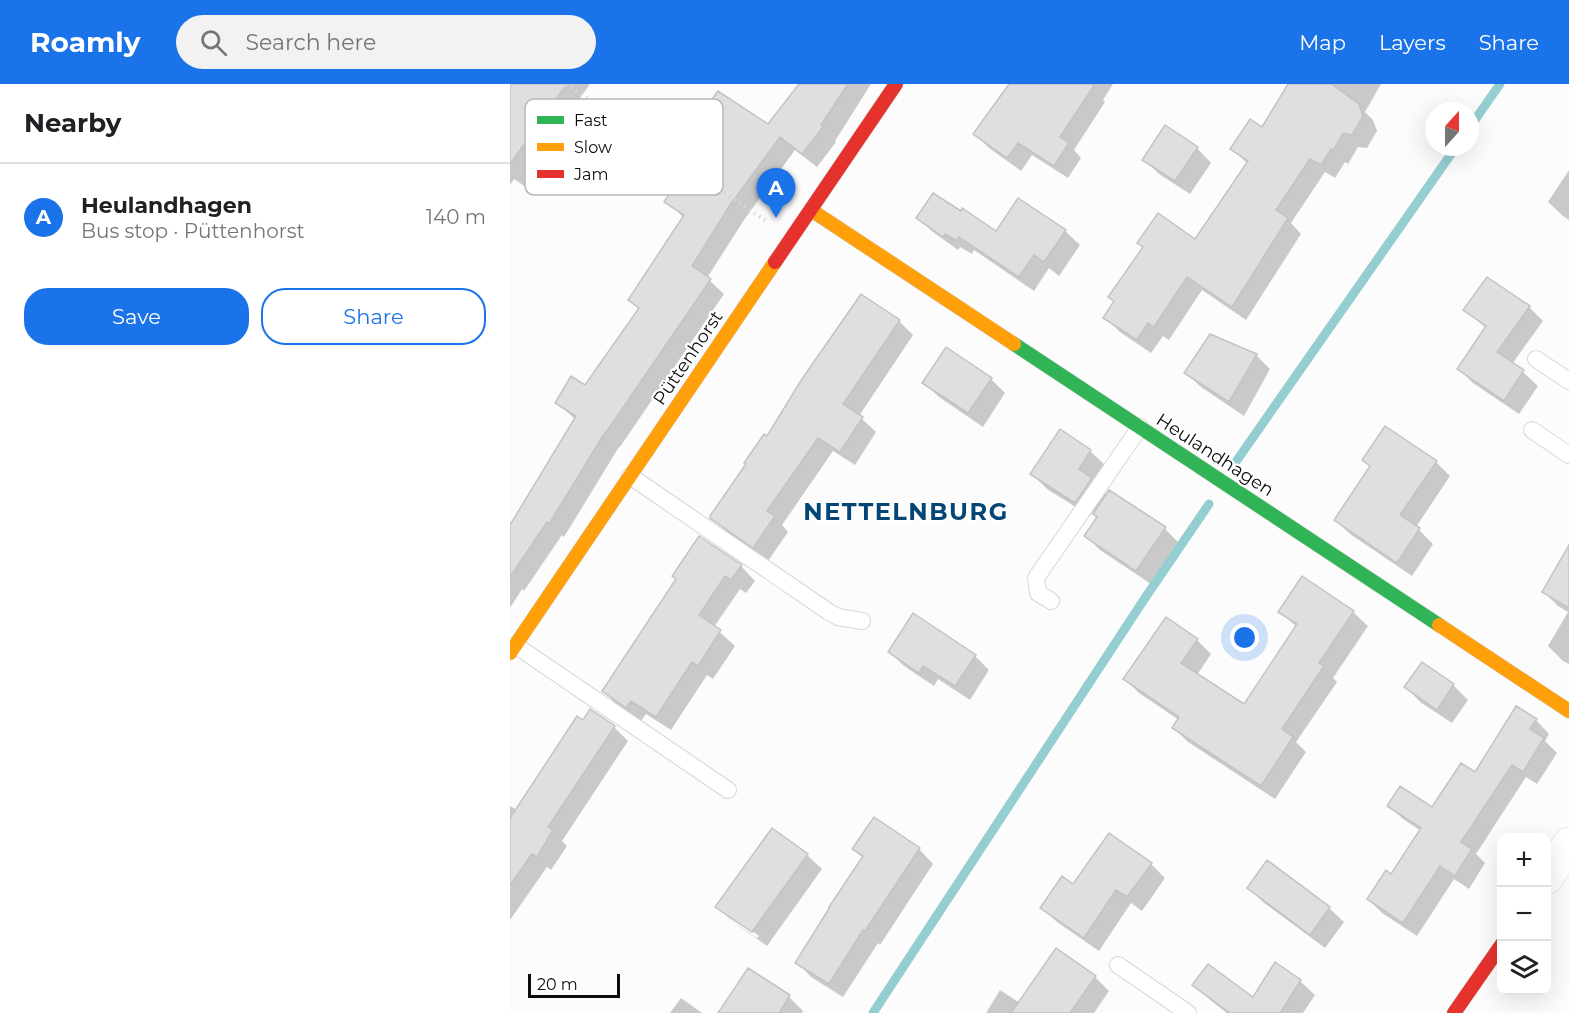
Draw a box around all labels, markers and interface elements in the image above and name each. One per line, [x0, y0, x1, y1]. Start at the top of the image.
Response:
search box [176, 15, 596, 69]
text: Roamly [30, 25, 140, 59]
icon: search [197, 26, 230, 59]
text: Search here [245, 29, 376, 56]
text: Map [1299, 30, 1346, 55]
text: Layers [1379, 30, 1446, 55]
text: Share [1479, 30, 1539, 55]
legend [525, 99, 723, 195]
north arrow [1425, 102, 1479, 156]
text: Nearby [24, 107, 121, 139]
text: Fast [574, 111, 608, 130]
text: Slow [574, 138, 612, 157]
text: Jam [573, 165, 608, 184]
pin: A [756, 168, 796, 218]
text: Heulandhagen [81, 192, 252, 219]
text: A [36, 205, 51, 229]
text: 140 m [426, 205, 486, 229]
text: Bus stop · Püttenhorst [81, 219, 305, 243]
button: Save [24, 288, 249, 345]
button: Share [261, 288, 486, 345]
street label: Püttenhorst [648, 307, 728, 409]
street label: Heulandhagen [1152, 409, 1278, 501]
district label: NETTELNBURG [803, 497, 1009, 526]
your location [1230, 623, 1259, 652]
map controls [1497, 833, 1551, 995]
button: + [1497, 833, 1551, 887]
button: − [1497, 887, 1551, 941]
button: layers [1497, 941, 1551, 995]
scale bar [528, 971, 620, 998]
text: 20 m [537, 975, 578, 994]

